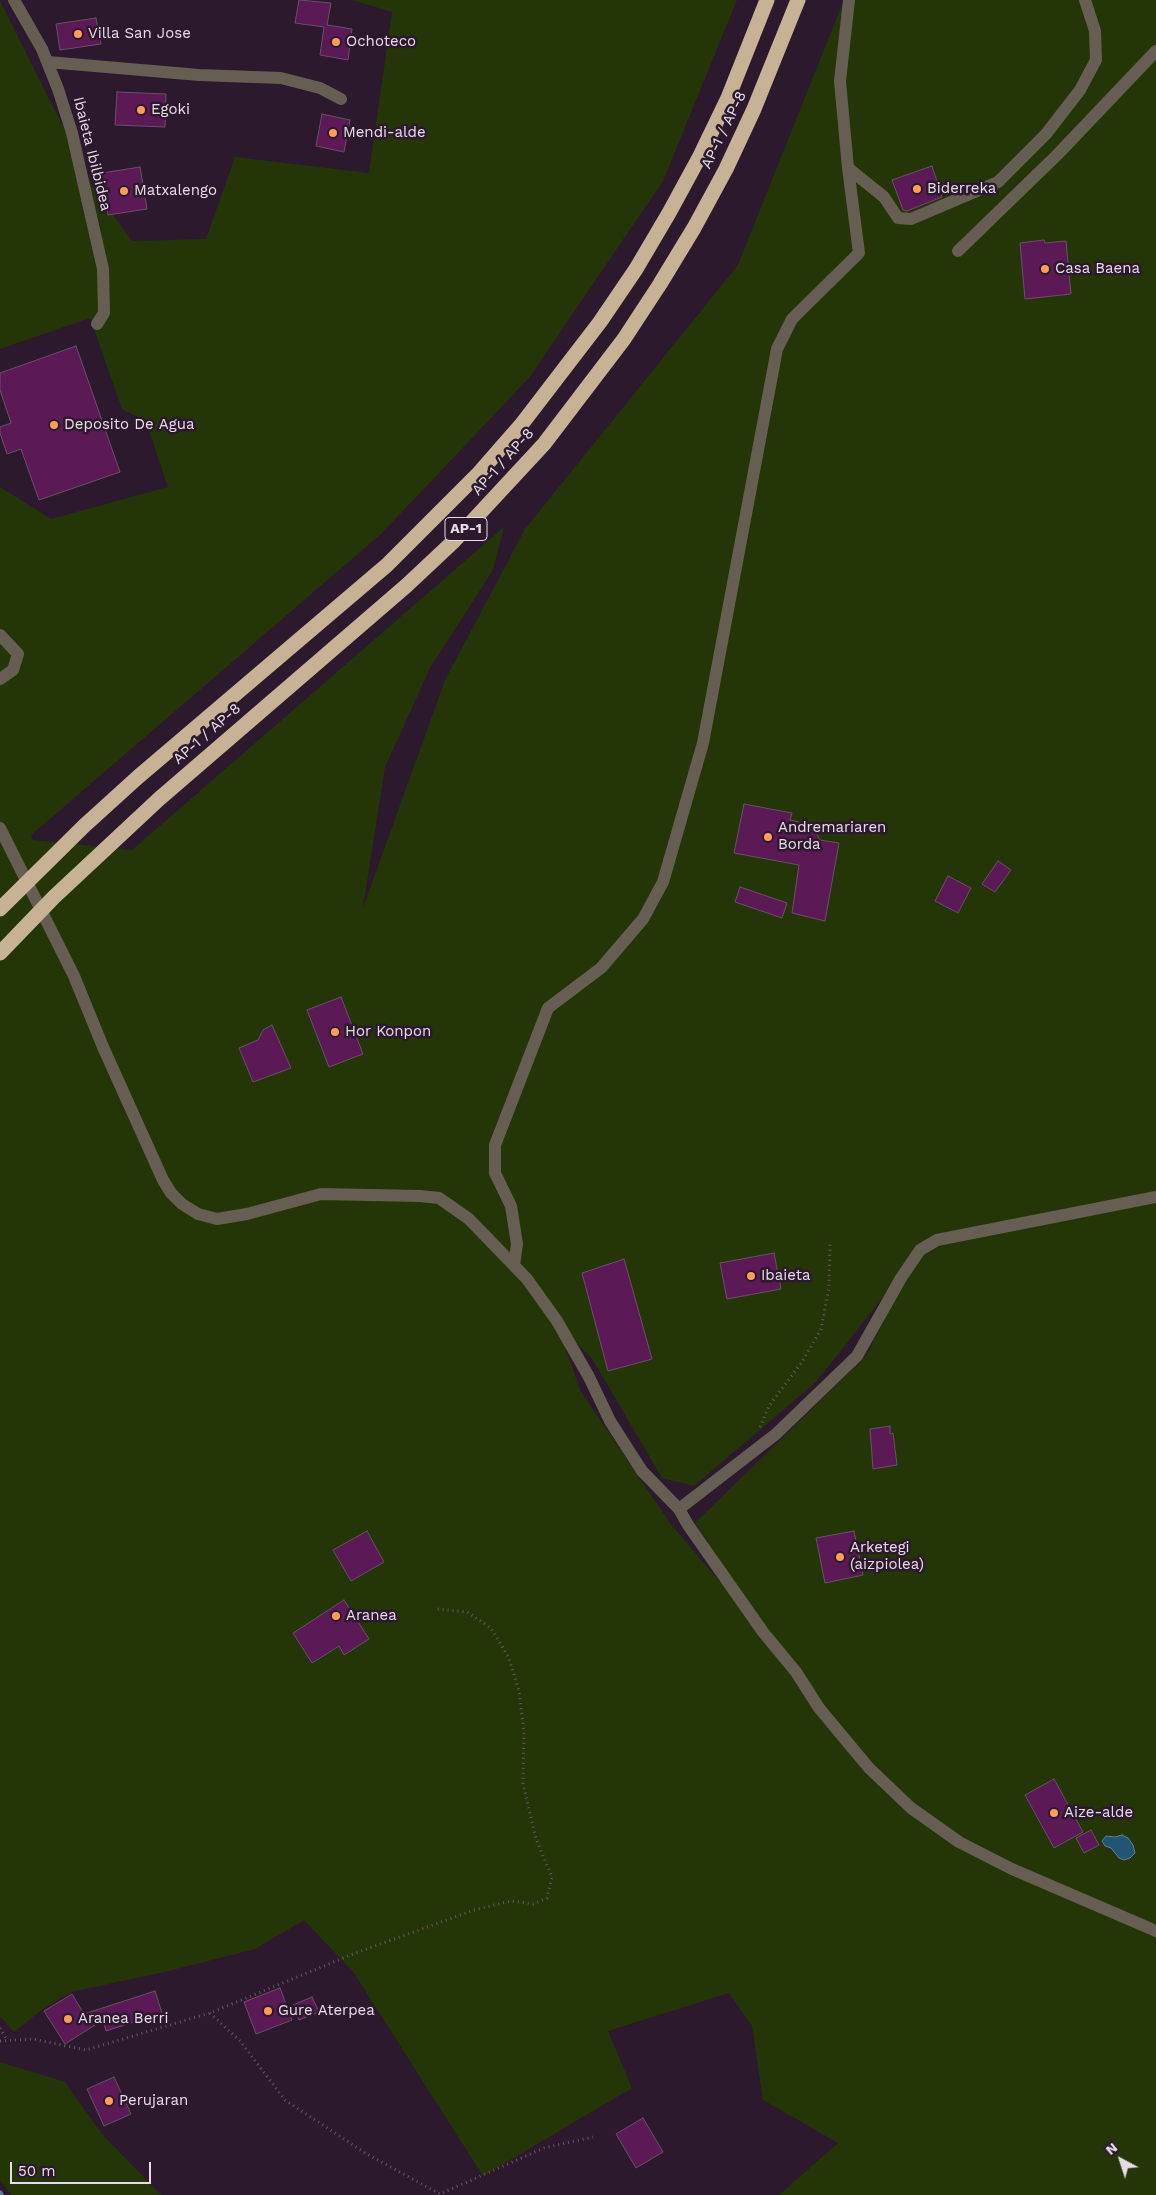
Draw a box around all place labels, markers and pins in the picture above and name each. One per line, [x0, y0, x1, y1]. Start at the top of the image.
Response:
place label: Villa San Jose [88, 25, 191, 43]
marker: Villa San Jose [72, 28, 84, 40]
place label: Ochoteco [346, 33, 416, 51]
marker: Ochoteco [330, 36, 342, 48]
place label: Egoki [151, 101, 190, 119]
marker: Egoki [135, 104, 147, 116]
place label: Mendi-alde [343, 124, 426, 142]
marker: Mendi-alde [327, 127, 339, 139]
place label: Biderreka [927, 180, 996, 198]
place label: Matxalengo [134, 182, 217, 200]
marker: Biderreka [911, 183, 923, 195]
marker: Matxalengo [118, 185, 130, 197]
place label: Casa Baena [1055, 260, 1140, 278]
marker: Casa Baena [1039, 263, 1051, 275]
place label: Deposito De Agua [64, 416, 194, 434]
marker: Deposito De Agua [48, 419, 60, 431]
place label: Andremariaren Borda [778, 819, 886, 854]
marker: Andremariaren Borda [762, 831, 774, 843]
place label: Hor Konpon [345, 1023, 431, 1041]
marker: Hor Konpon [329, 1026, 341, 1038]
place label: Ibaieta [761, 1267, 810, 1285]
marker: Ibaieta [745, 1270, 757, 1282]
place label: Arketegi (aizpiolea) [850, 1539, 924, 1574]
marker: Arketegi (aizpiolea) [834, 1551, 846, 1563]
place label: Aranea [346, 1607, 397, 1625]
marker: Aranea [330, 1610, 342, 1622]
place label: Aize-alde [1064, 1804, 1133, 1822]
marker: Aize-alde [1048, 1807, 1060, 1819]
place label: Gure Aterpea [278, 2002, 375, 2020]
marker: Gure Aterpea [262, 2005, 274, 2017]
place label: Aranea Berri [78, 2010, 169, 2028]
marker: Aranea Berri [62, 2013, 74, 2025]
place label: Perujaran [119, 2092, 188, 2110]
marker: Perujaran [103, 2095, 115, 2107]

